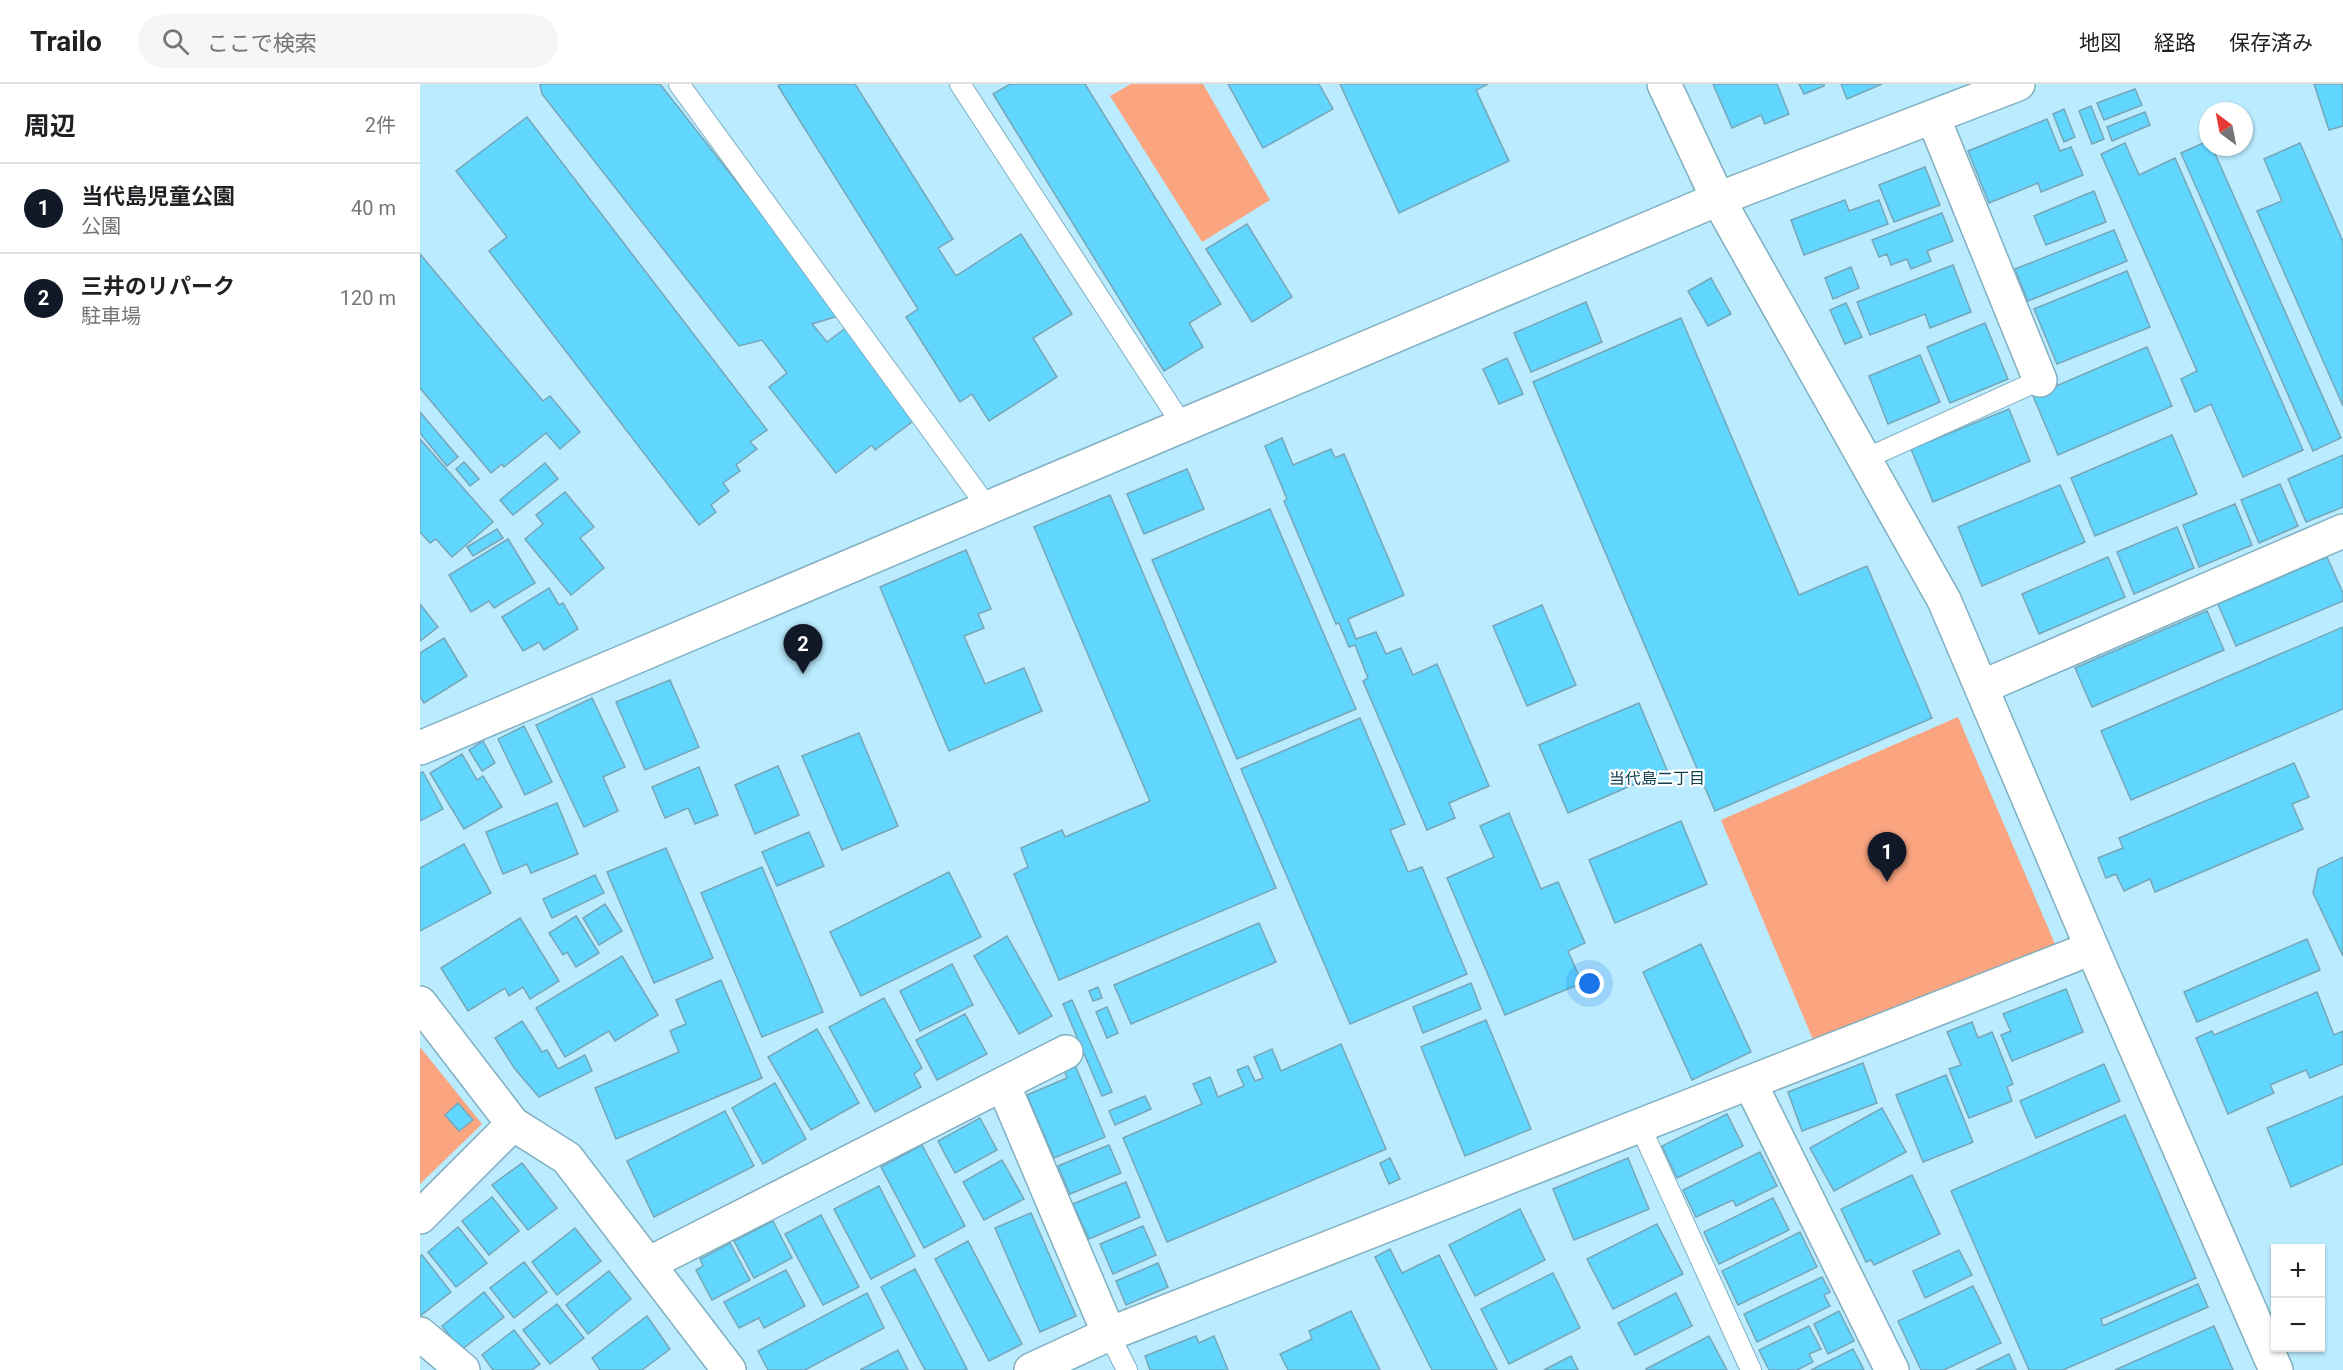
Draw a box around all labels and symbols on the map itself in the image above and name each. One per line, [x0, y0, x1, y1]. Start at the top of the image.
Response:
north arrow [2199, 102, 2253, 156]
pin: 2 [784, 624, 823, 674]
district label: 当代島二丁目 [1609, 769, 1705, 788]
pin: 1 [1868, 832, 1906, 882]
your location [1575, 969, 1604, 998]

